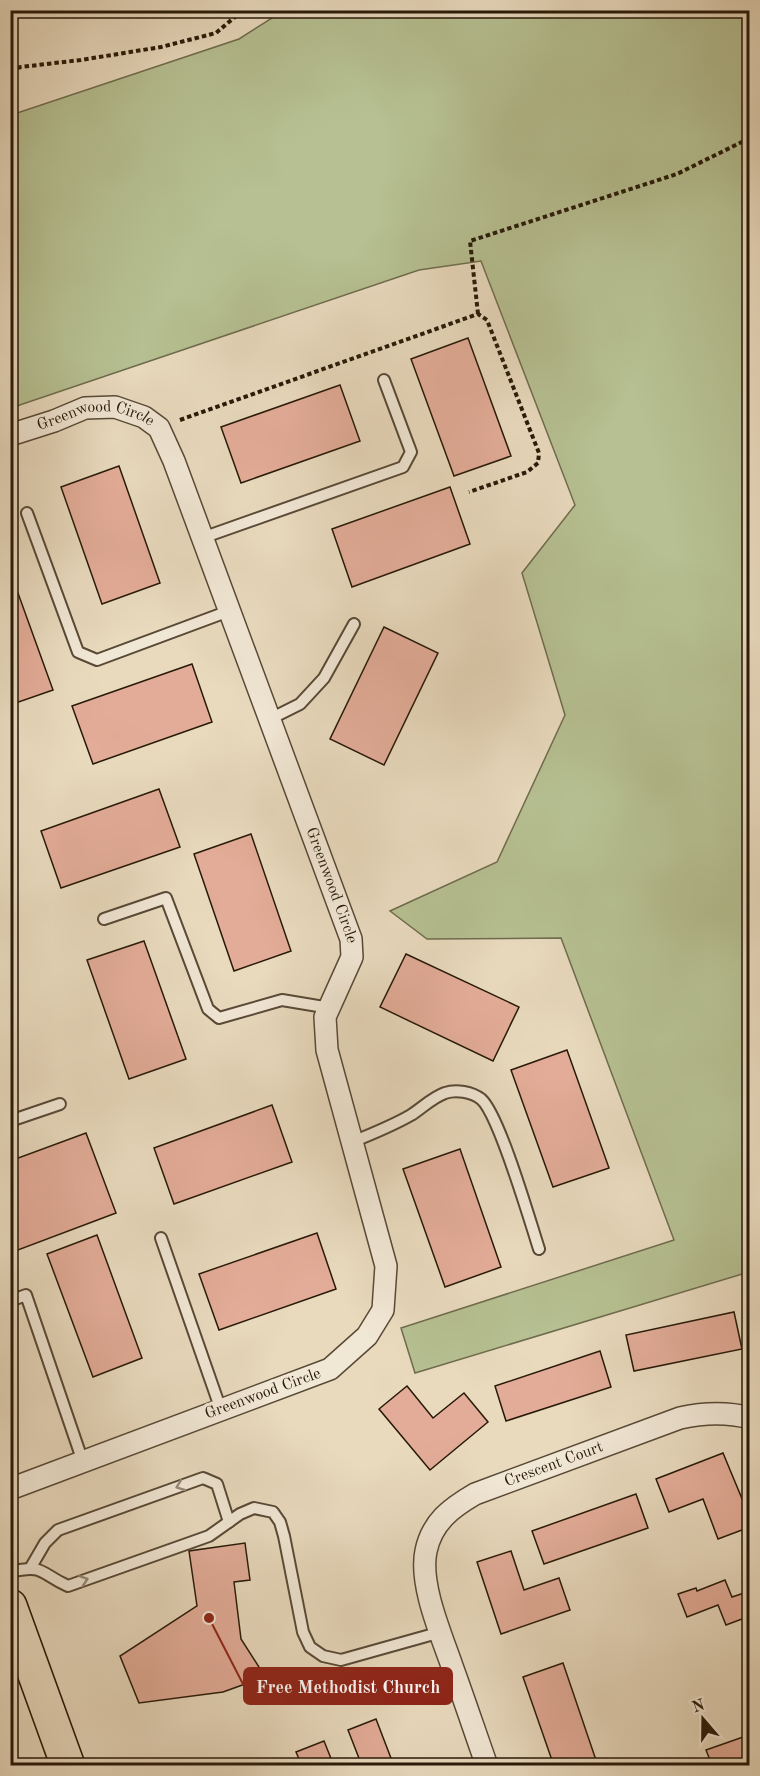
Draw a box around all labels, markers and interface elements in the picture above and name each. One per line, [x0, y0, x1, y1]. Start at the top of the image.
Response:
street label: Greenwood Circle [35, 399, 157, 434]
street label: Greenwood Circle [302, 825, 359, 943]
street label: Greenwood Circle [203, 1366, 323, 1422]
street label: Crescent Court [502, 1439, 606, 1490]
one-way arrow [175, 1479, 186, 1492]
one-way arrow [78, 1575, 89, 1588]
callout: Free Methodist Church [244, 1668, 452, 1704]
text: Free Methodist Church [256, 1679, 440, 1697]
north arrow [673, 1689, 733, 1749]
text: N [690, 1697, 708, 1716]

